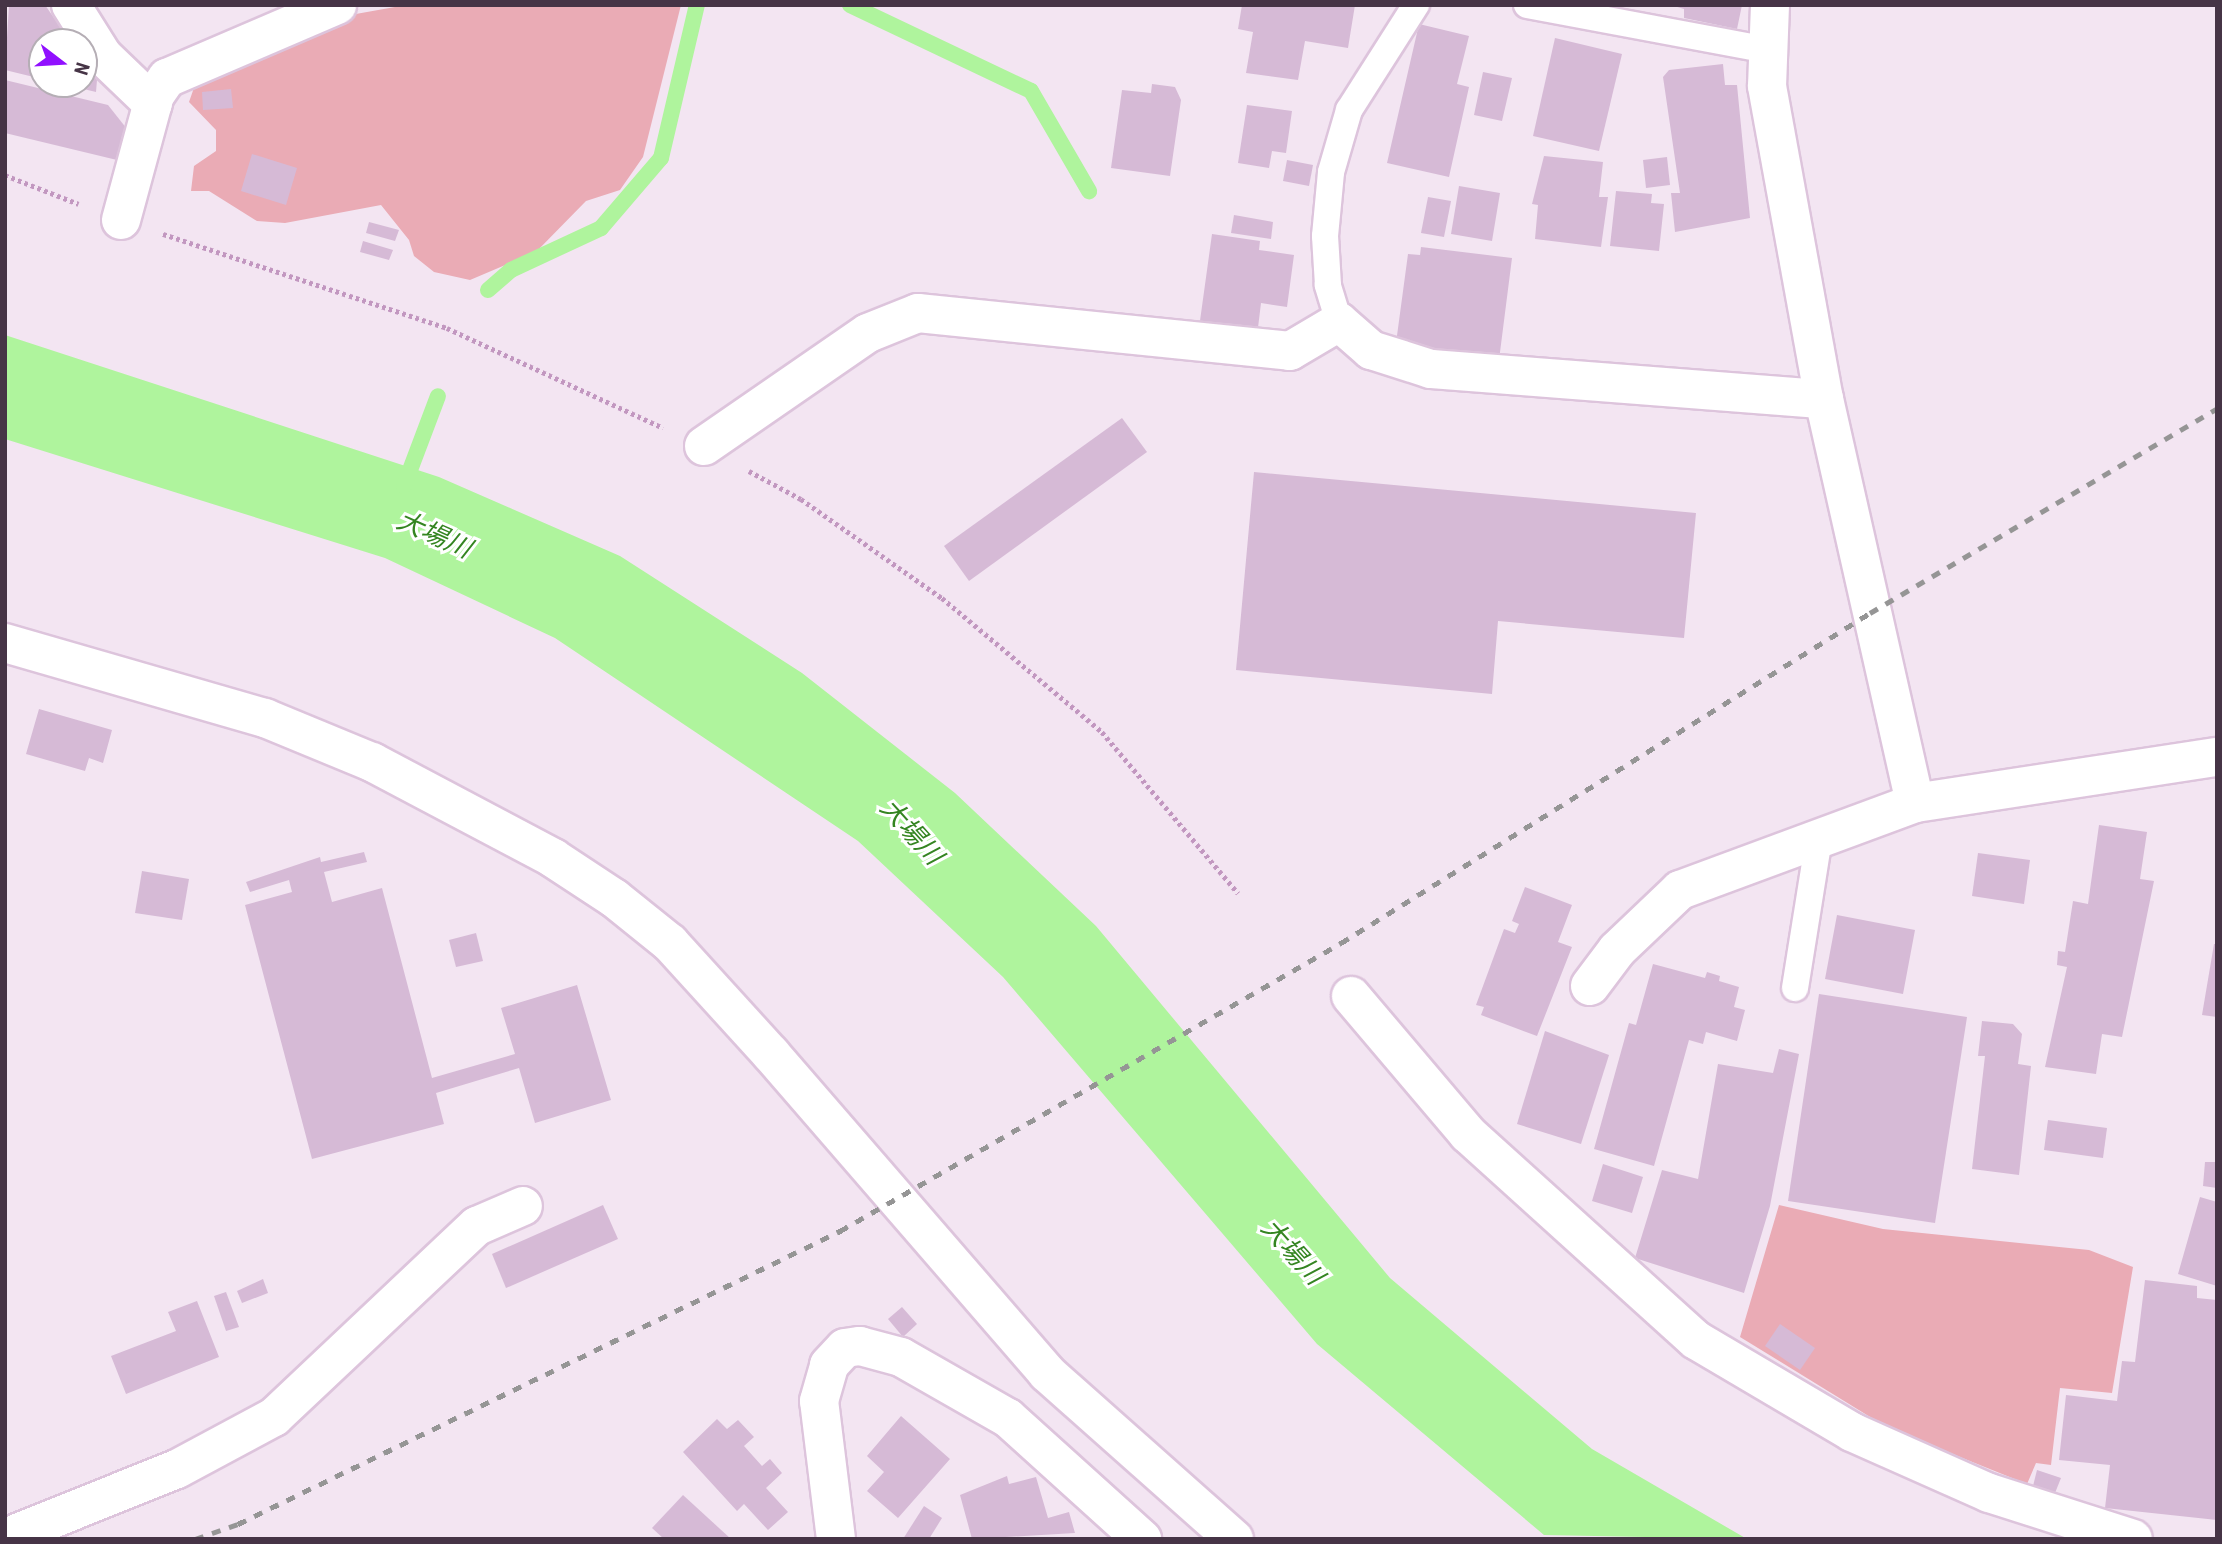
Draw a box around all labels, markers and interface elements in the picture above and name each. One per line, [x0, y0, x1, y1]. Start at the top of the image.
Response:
north arrow [28, 28, 98, 98]
text: N [69, 60, 94, 78]
water label: 大場川 [392, 505, 476, 565]
water label: 大場川 [873, 793, 949, 871]
water label: 大場川 [1254, 1213, 1330, 1291]

